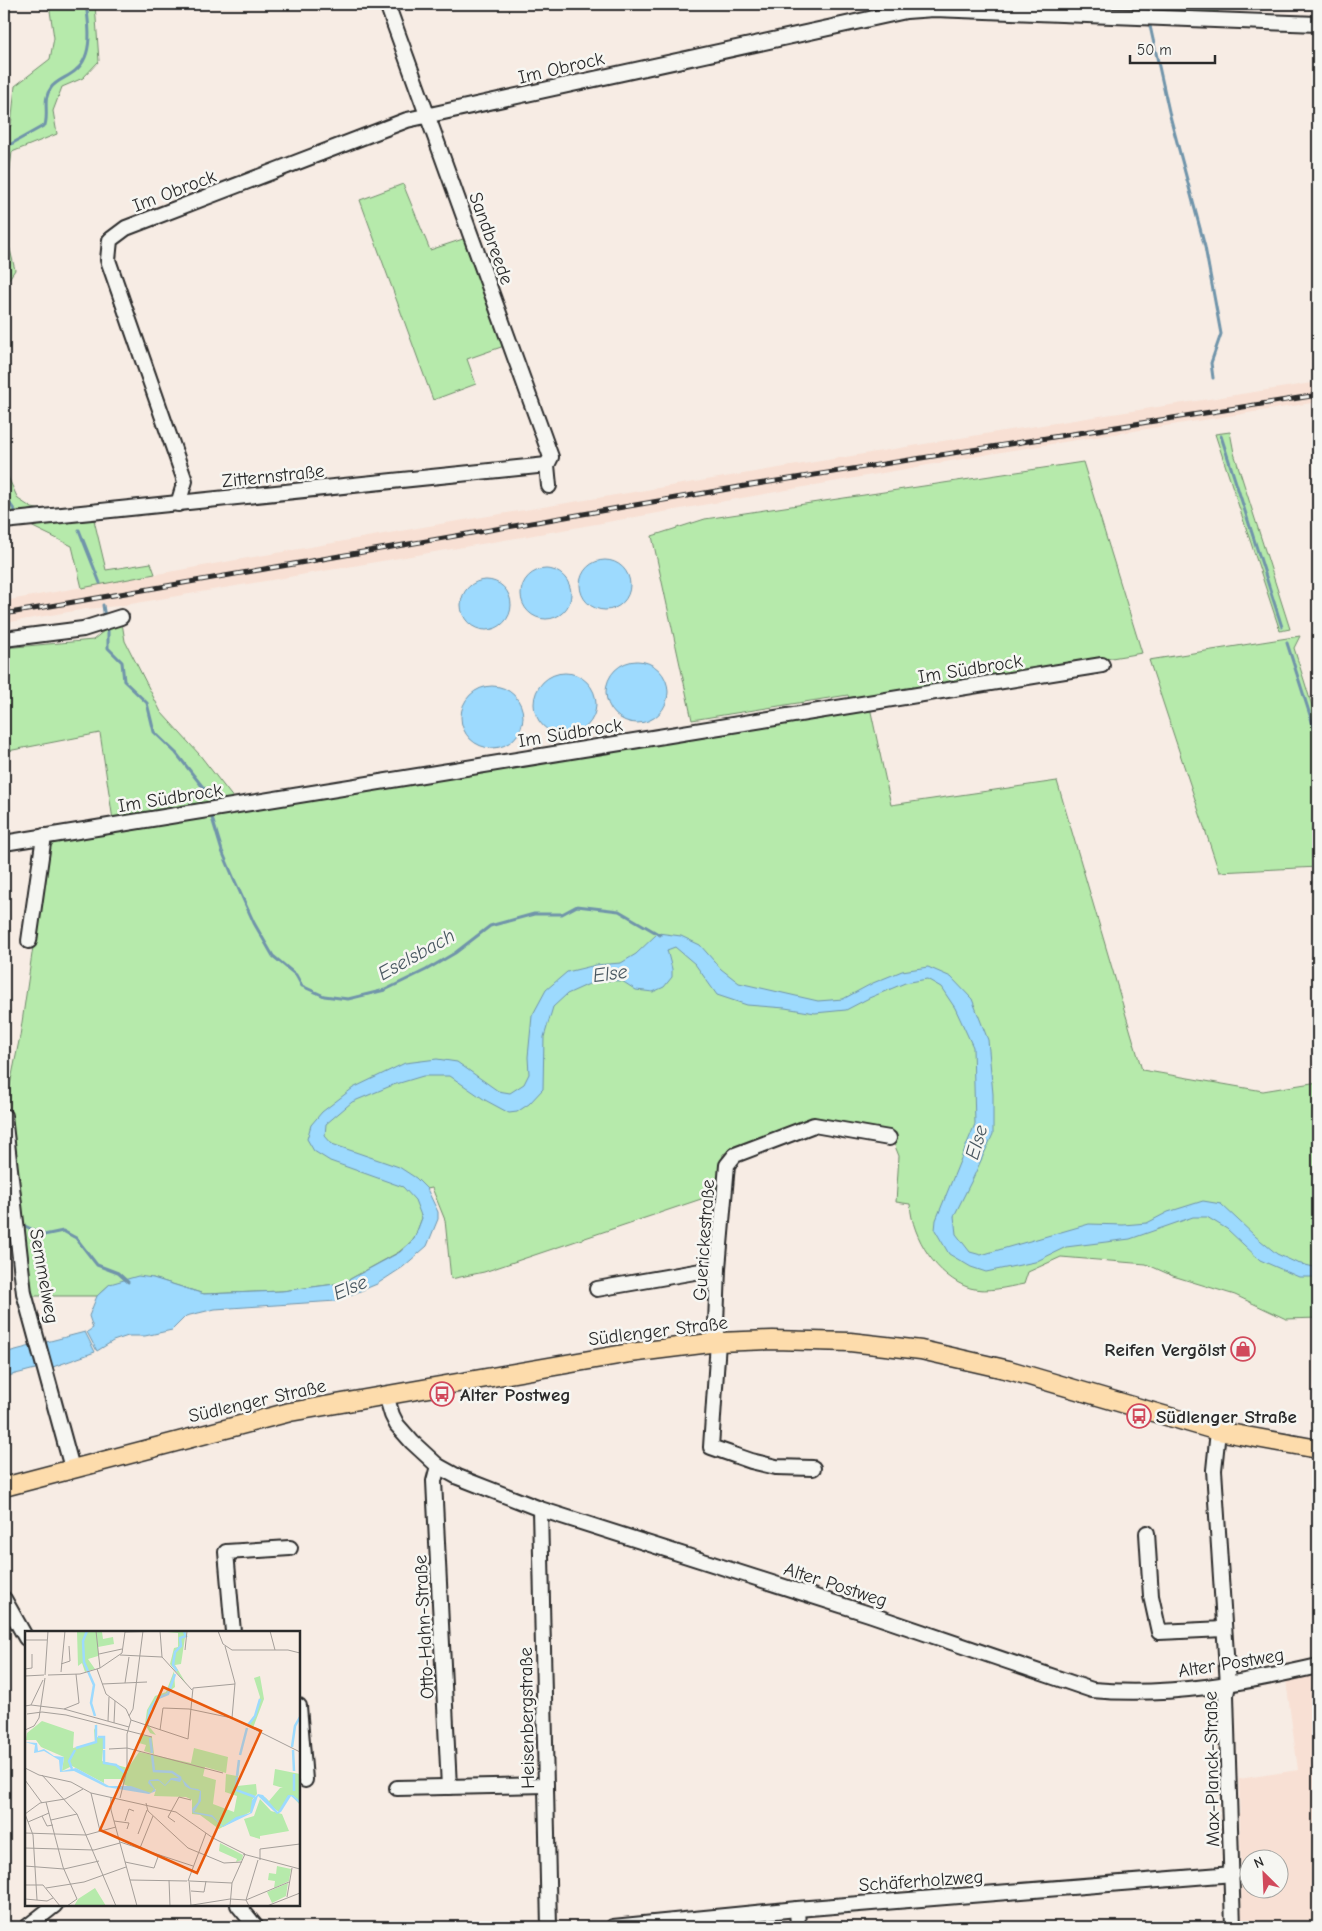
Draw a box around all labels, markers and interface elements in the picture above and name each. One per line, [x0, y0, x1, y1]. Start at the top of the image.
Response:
scale bar [1130, 32, 1214, 64]
text: 50 m [1137, 41, 1172, 59]
street label: Im Obrock [516, 47, 607, 89]
street label: Im Obrock [130, 165, 220, 217]
street label: Sandbreede [464, 189, 518, 288]
street label: Zitternstraße [221, 460, 326, 492]
street label: Im Südbrock [916, 650, 1025, 688]
street label: Im Südbrock [516, 714, 625, 752]
street label: Im Südbrock [116, 779, 225, 817]
water label: Eselsbach [374, 924, 459, 985]
water label: Else [591, 960, 629, 987]
water label: Else [960, 1122, 993, 1162]
street label: Guerickestraße [689, 1178, 719, 1302]
street label: Semmelweg [25, 1227, 63, 1325]
water label: Else [330, 1270, 371, 1305]
street label: Südlenger Straße [587, 1312, 729, 1350]
shop icon: Reifen Vergölst [1230, 1336, 1256, 1362]
place label: Reifen Vergölst [1104, 1339, 1227, 1361]
street label: Südlenger Straße [186, 1374, 328, 1427]
bus stop icon: Alter Postweg [429, 1381, 455, 1407]
place label: Alter Postweg [460, 1384, 571, 1406]
bus stop icon: Südlenger Straße [1126, 1403, 1152, 1429]
place label: Südlenger Straße [1156, 1406, 1297, 1428]
street label: Otto-Hahn-Straße [409, 1554, 439, 1700]
street label: Alter Postweg [781, 1558, 890, 1612]
inset map [25, 1631, 300, 1906]
street label: Alter Postweg [1176, 1644, 1286, 1682]
street label: Heisenbergstraße [515, 1647, 539, 1789]
street label: Max-Planck-Straße [1200, 1691, 1224, 1847]
north arrow [1240, 1848, 1290, 1898]
text: N [1251, 1853, 1267, 1872]
street label: Schäferholzweg [858, 1866, 984, 1896]

